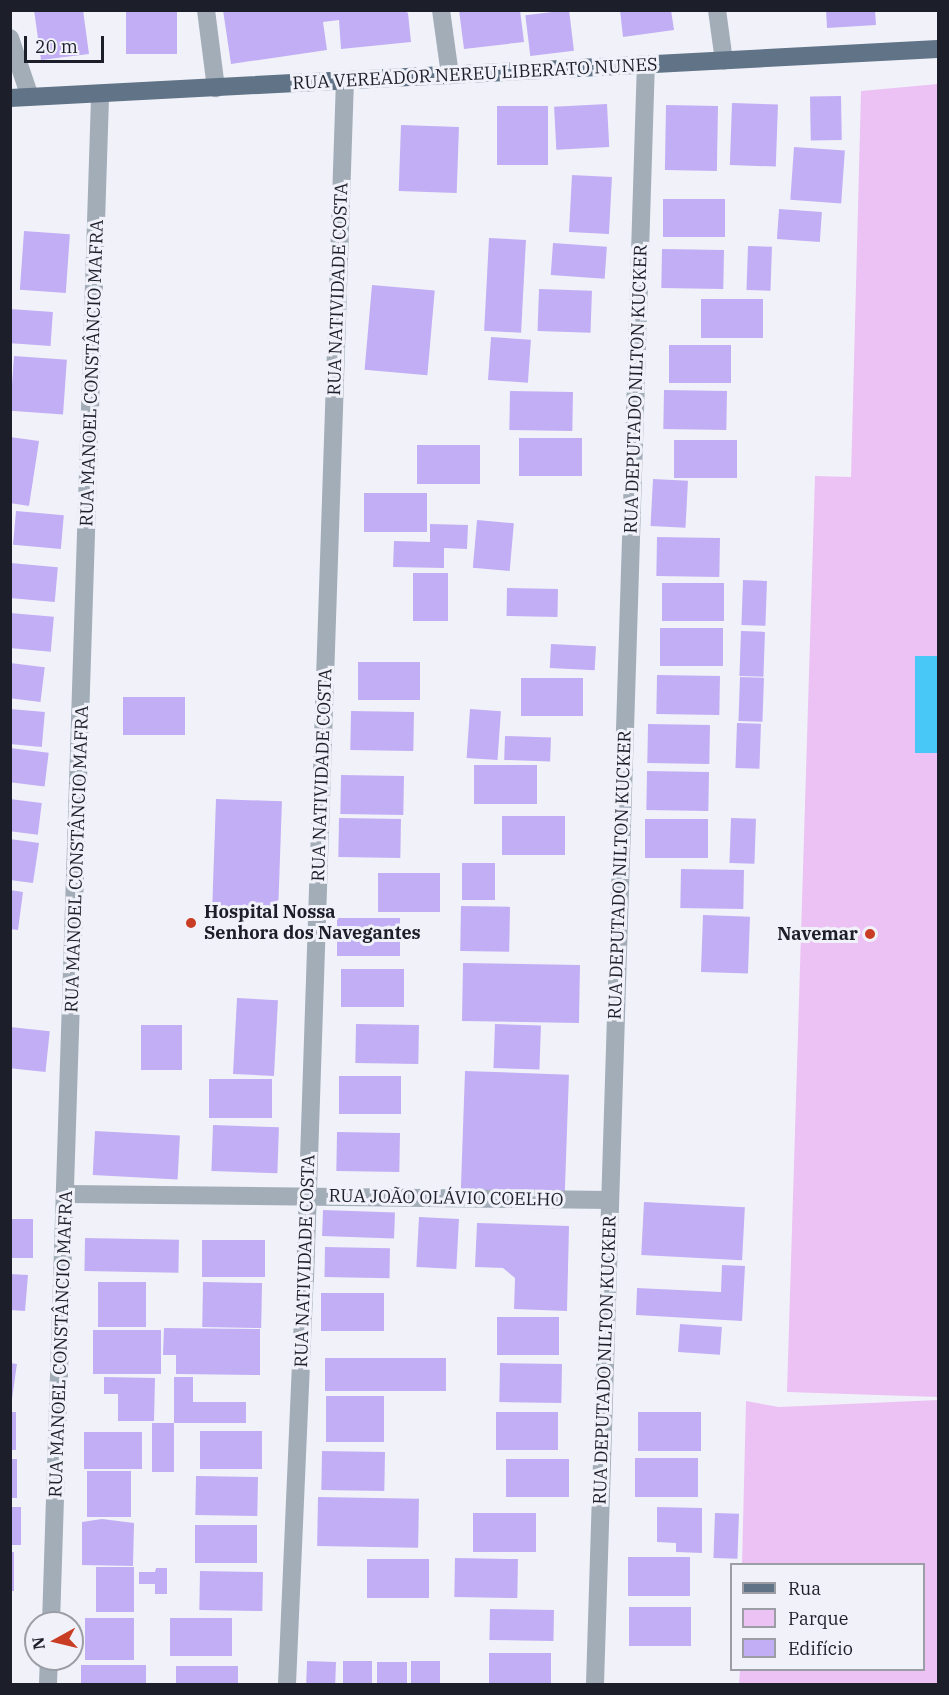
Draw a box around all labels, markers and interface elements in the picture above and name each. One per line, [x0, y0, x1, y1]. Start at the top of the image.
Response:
scale bar [27, 24, 106, 62]
text: 20 m [35, 35, 78, 58]
street label: RUA VEREADOR NEREU LIBERATO NUNES [292, 54, 658, 94]
street label: RUA NATIVIDADE COSTA [323, 182, 353, 396]
street label: RUA MANOEL CONSTÂNCIO MAFRA [76, 219, 108, 527]
street label: RUA DEPUTADO NILTON KUCKER [620, 244, 652, 534]
street label: RUA NATIVIDADE COSTA [307, 668, 337, 882]
street label: RUA MANOEL CONSTÂNCIO MAFRA [61, 705, 93, 1013]
street label: RUA DEPUTADO NILTON KUCKER [604, 730, 636, 1020]
place label: Hospital Nossa Senhora dos Navegantes [204, 902, 421, 944]
marker: Hospital Nossa Senhora dos Navegantes [182, 914, 200, 932]
place label: Navemar [777, 923, 858, 945]
marker: Navemar [863, 927, 877, 941]
street label: RUA NATIVIDADE COSTA [290, 1154, 320, 1368]
street label: RUA JOÃO OLÁVIO COELHO [328, 1185, 564, 1211]
street label: RUA MANOEL CONSTÂNCIO MAFRA [45, 1190, 77, 1498]
street label: RUA DEPUTADO NILTON KUCKER [589, 1215, 621, 1505]
legend [730, 1563, 925, 1671]
text: Rua [788, 1577, 821, 1600]
text: Parque [788, 1607, 848, 1630]
north arrow [24, 1611, 84, 1671]
text: N [27, 1636, 49, 1651]
text: Edifício [788, 1637, 853, 1660]

